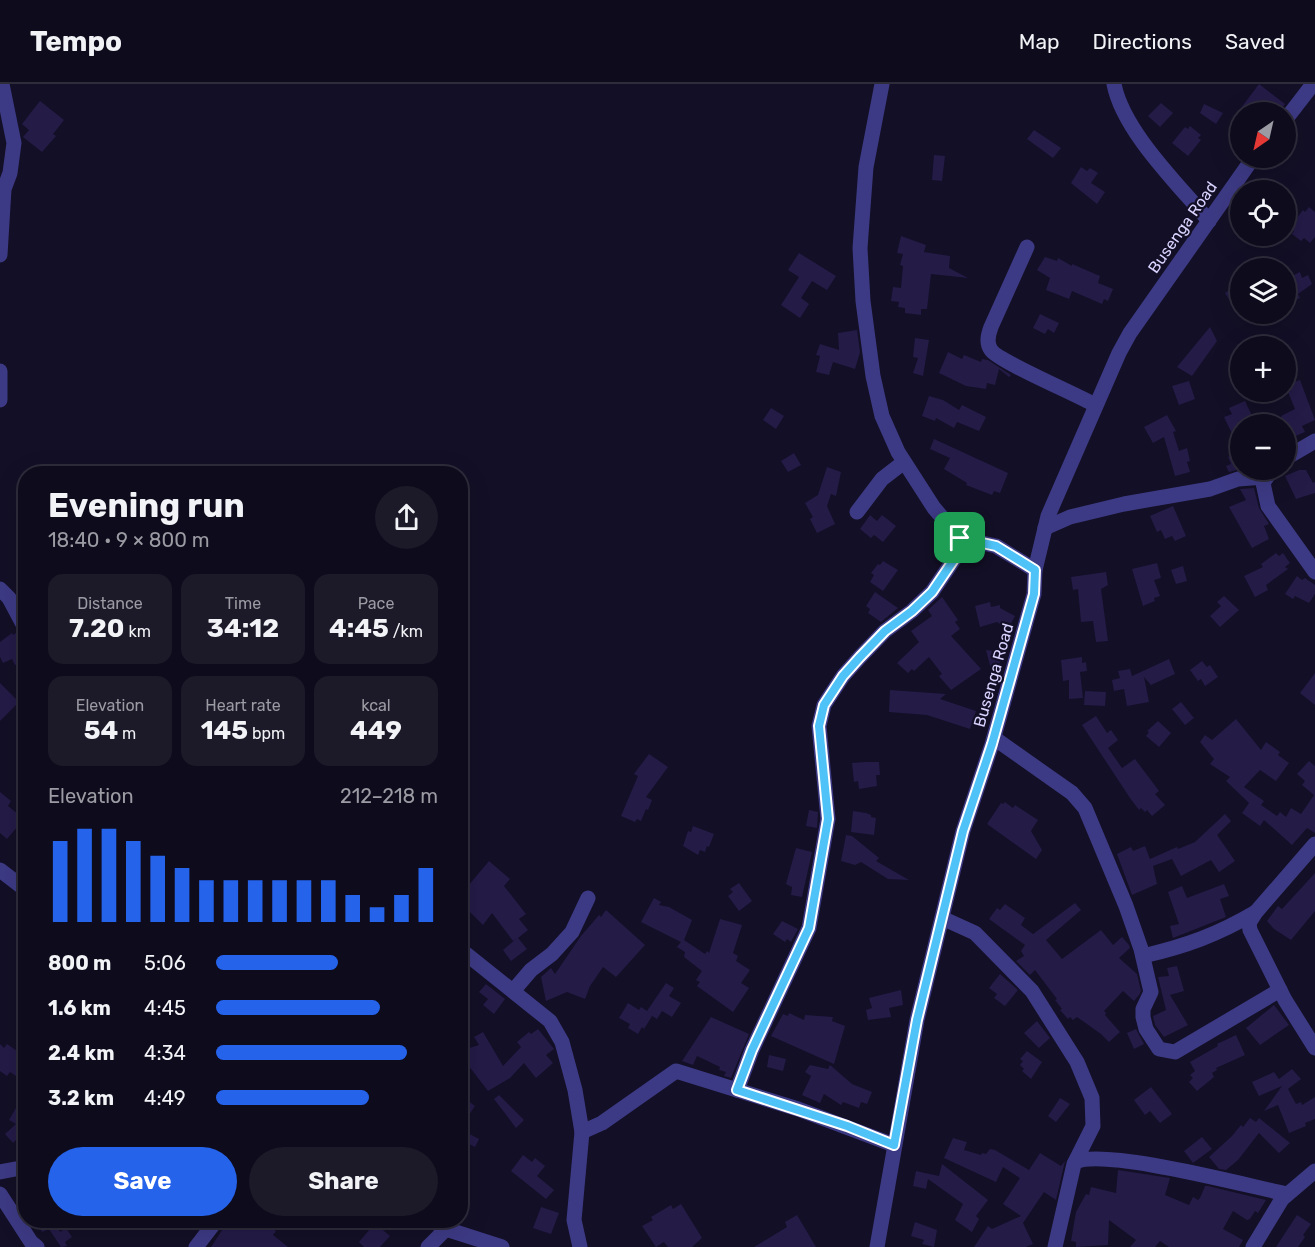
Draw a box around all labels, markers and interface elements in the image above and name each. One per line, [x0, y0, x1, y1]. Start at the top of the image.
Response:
text: Tempo [30, 25, 122, 58]
text: Map [1019, 29, 1060, 54]
text: Directions [1093, 29, 1192, 54]
text: Saved [1225, 29, 1285, 54]
north arrow [1230, 102, 1296, 168]
map controls [1230, 102, 1296, 480]
street label: Busenga Road [1144, 178, 1221, 277]
button: locate [1230, 180, 1296, 246]
button: layers [1230, 258, 1296, 324]
button: + [1230, 336, 1296, 402]
button: − [1230, 414, 1296, 480]
text: Evening run [48, 486, 245, 525]
button: share [375, 486, 438, 549]
pin [934, 512, 985, 563]
icon: arrive [943, 521, 976, 554]
text: 18:40 · 9 × 800 m [48, 528, 210, 552]
text: Distance [77, 594, 143, 613]
text: Time [225, 594, 261, 613]
text: Pace [358, 594, 394, 613]
text: 7.20 [69, 613, 124, 644]
text: 34:12 [207, 613, 279, 644]
text: 4:45 [329, 613, 389, 644]
street label: Busenga Road [970, 621, 1017, 729]
text: km [124, 622, 151, 641]
text: /km [389, 622, 423, 641]
text: Elevation [76, 696, 144, 715]
text: Heart rate [205, 696, 281, 715]
text: kcal [361, 696, 391, 715]
text: 54 [84, 715, 118, 746]
text: 145 [201, 715, 248, 746]
text: 449 [350, 715, 402, 746]
text: m [118, 724, 136, 743]
text: bpm [248, 724, 285, 743]
text: Elevation [48, 784, 134, 808]
text: 212–218 m [340, 784, 438, 808]
text: 800 m [48, 951, 111, 975]
text: 5:06 [144, 951, 186, 975]
text: 1.6 km [48, 996, 111, 1020]
text: 4:45 [144, 996, 186, 1020]
text: 2.4 km [48, 1041, 114, 1065]
text: 4:34 [144, 1041, 186, 1065]
text: 3.2 km [48, 1086, 114, 1110]
text: 4:49 [144, 1086, 186, 1110]
button: Save [48, 1147, 237, 1216]
button: Share [249, 1147, 438, 1216]

